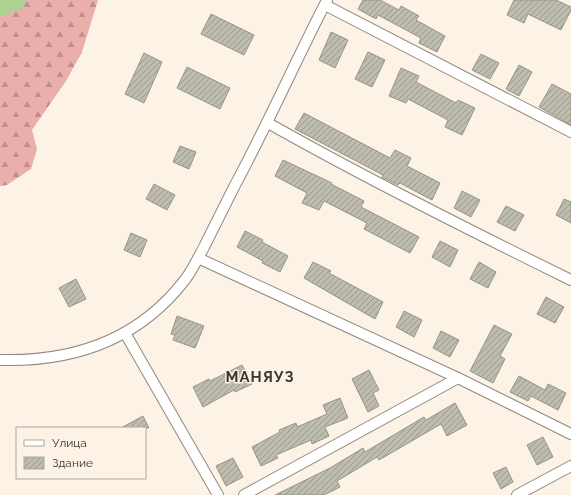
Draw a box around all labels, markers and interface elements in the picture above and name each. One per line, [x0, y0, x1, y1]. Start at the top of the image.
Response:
district label: МАНЯУЗ [225, 368, 295, 386]
legend [16, 427, 146, 479]
text: Улица [52, 436, 87, 450]
text: Здание [52, 456, 93, 470]

